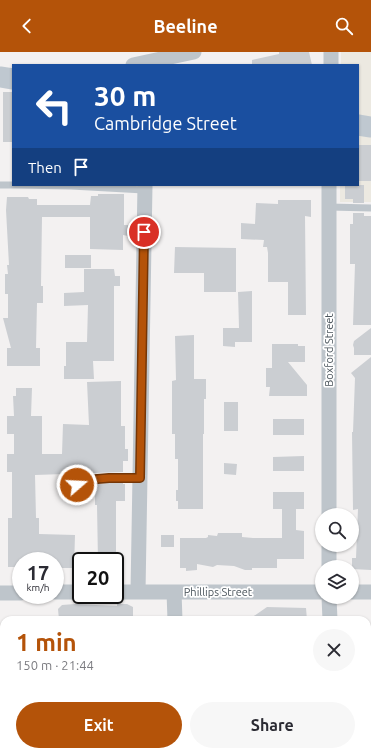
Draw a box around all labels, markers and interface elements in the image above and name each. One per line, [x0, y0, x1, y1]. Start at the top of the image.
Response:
icon: back [16, 15, 38, 37]
icon: search [333, 15, 355, 37]
text: Beeline [153, 16, 218, 36]
icon: left [28, 80, 80, 132]
text: 30 m [94, 80, 156, 111]
text: Cambridge Street [94, 113, 237, 133]
icon: arrive [70, 156, 92, 178]
text: Then [28, 159, 62, 176]
pin [127, 215, 161, 249]
icon: arrive [133, 221, 155, 243]
street label: Boxford Street [323, 313, 335, 387]
position arrow [56, 464, 98, 506]
map controls [315, 508, 359, 604]
button: search [315, 508, 359, 552]
speed limit sign: 20 [72, 552, 124, 604]
button: layers [315, 560, 359, 604]
text: 17 [27, 561, 49, 584]
text: km/h [26, 582, 50, 593]
street label: Phillips Street [184, 586, 253, 598]
text: 1 min [16, 629, 77, 656]
button: close [313, 629, 355, 671]
text: 150 m · 21:44 [16, 658, 94, 672]
button: Exit [16, 702, 182, 748]
button: Share [190, 702, 355, 748]

